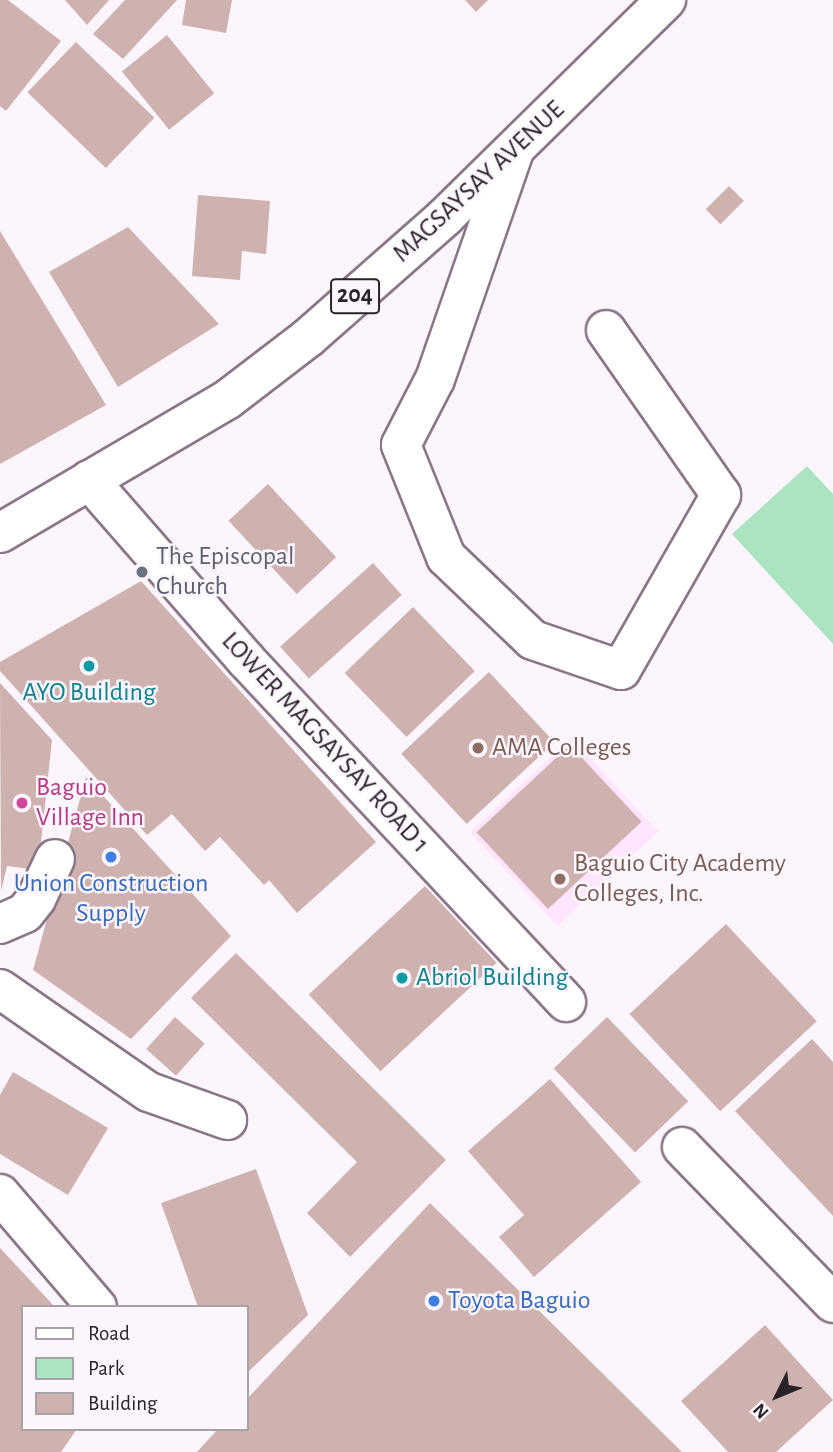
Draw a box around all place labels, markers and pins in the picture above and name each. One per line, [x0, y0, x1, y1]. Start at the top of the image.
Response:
place label: The Episcopal Church [156, 541, 294, 602]
marker: The Episcopal Church [134, 564, 150, 580]
marker: AYO Building [81, 658, 97, 674]
place label: AYO Building [22, 677, 156, 709]
place label: AMA Colleges [492, 732, 631, 764]
marker: AMA Colleges [470, 740, 486, 756]
place label: Baguio Village Inn [36, 772, 144, 834]
marker: Baguio Village Inn [14, 795, 30, 811]
place label: Baguio City Academy Colleges, Inc. [574, 848, 786, 910]
marker: Union Construction Supply [103, 849, 119, 865]
place label: Union Construction Supply [14, 868, 208, 930]
marker: Baguio City Academy Colleges, Inc. [552, 871, 568, 887]
place label: Abriol Building [416, 962, 568, 994]
marker: Abriol Building [394, 970, 410, 986]
place label: Toyota Baguio [448, 1285, 590, 1317]
marker: Toyota Baguio [426, 1293, 442, 1309]

